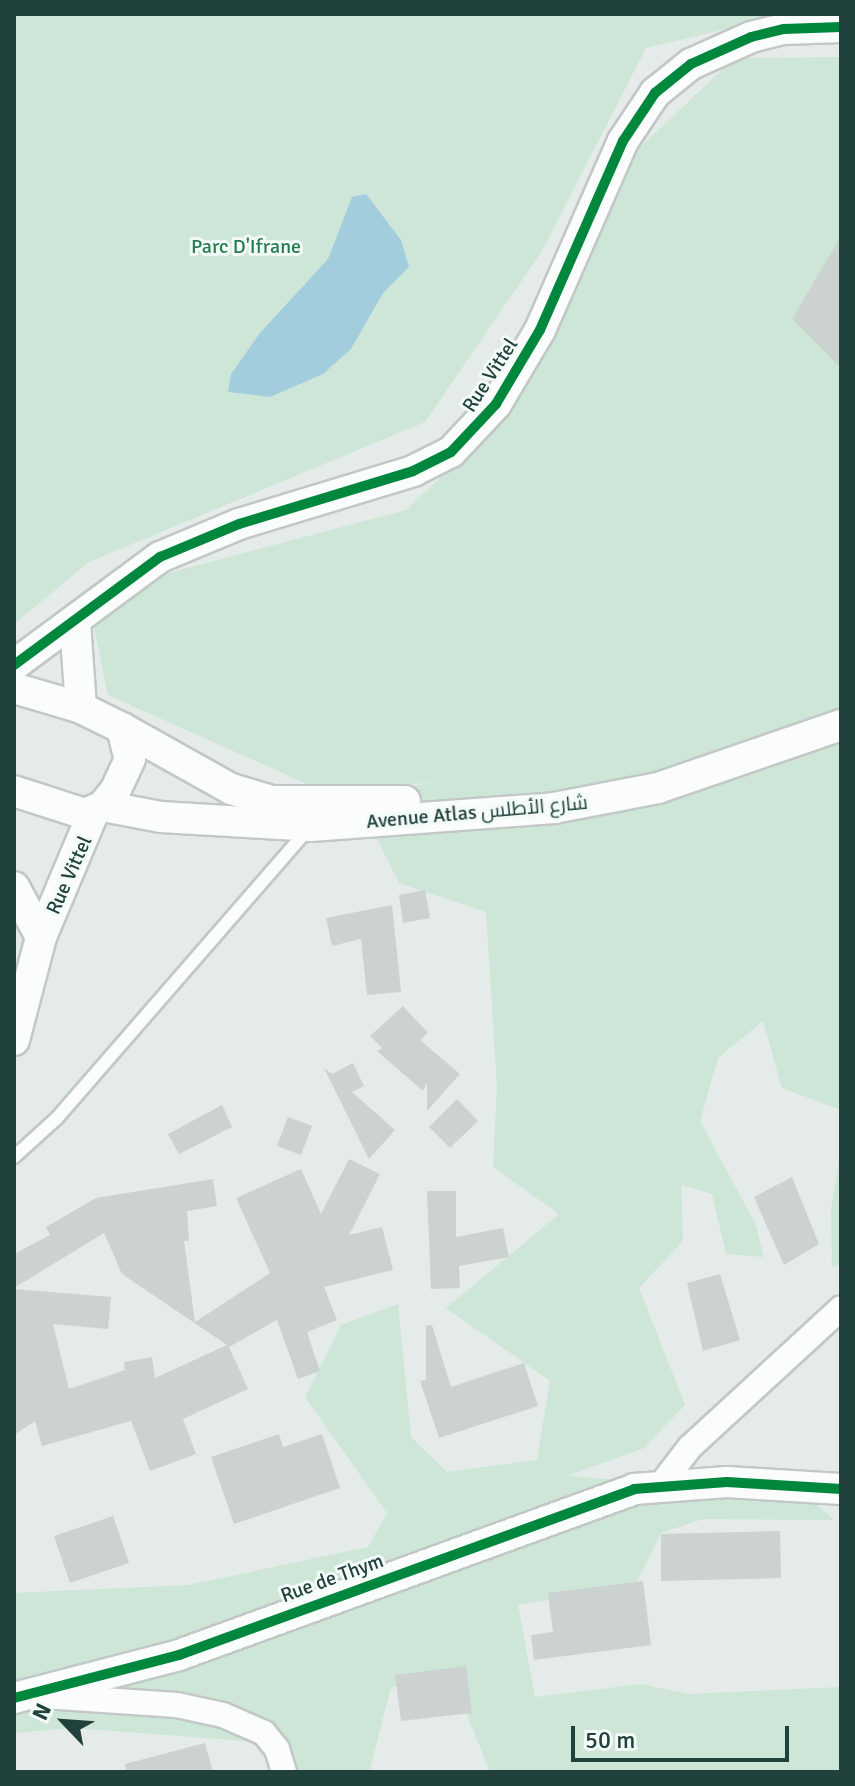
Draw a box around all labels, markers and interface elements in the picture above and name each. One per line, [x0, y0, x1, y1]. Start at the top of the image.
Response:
park label: Parc D'Ifrane [191, 234, 301, 258]
street label: Rue Vittel [457, 333, 523, 417]
street label: Avenue Atlas شارع الأطلس [365, 790, 589, 834]
street label: Rue Vittel [41, 832, 97, 918]
street label: Rue de Thym [277, 1548, 387, 1608]
north arrow [24, 1682, 104, 1762]
text: N [26, 1699, 57, 1724]
scale bar [575, 1710, 793, 1760]
text: 50 m [585, 1725, 635, 1755]

